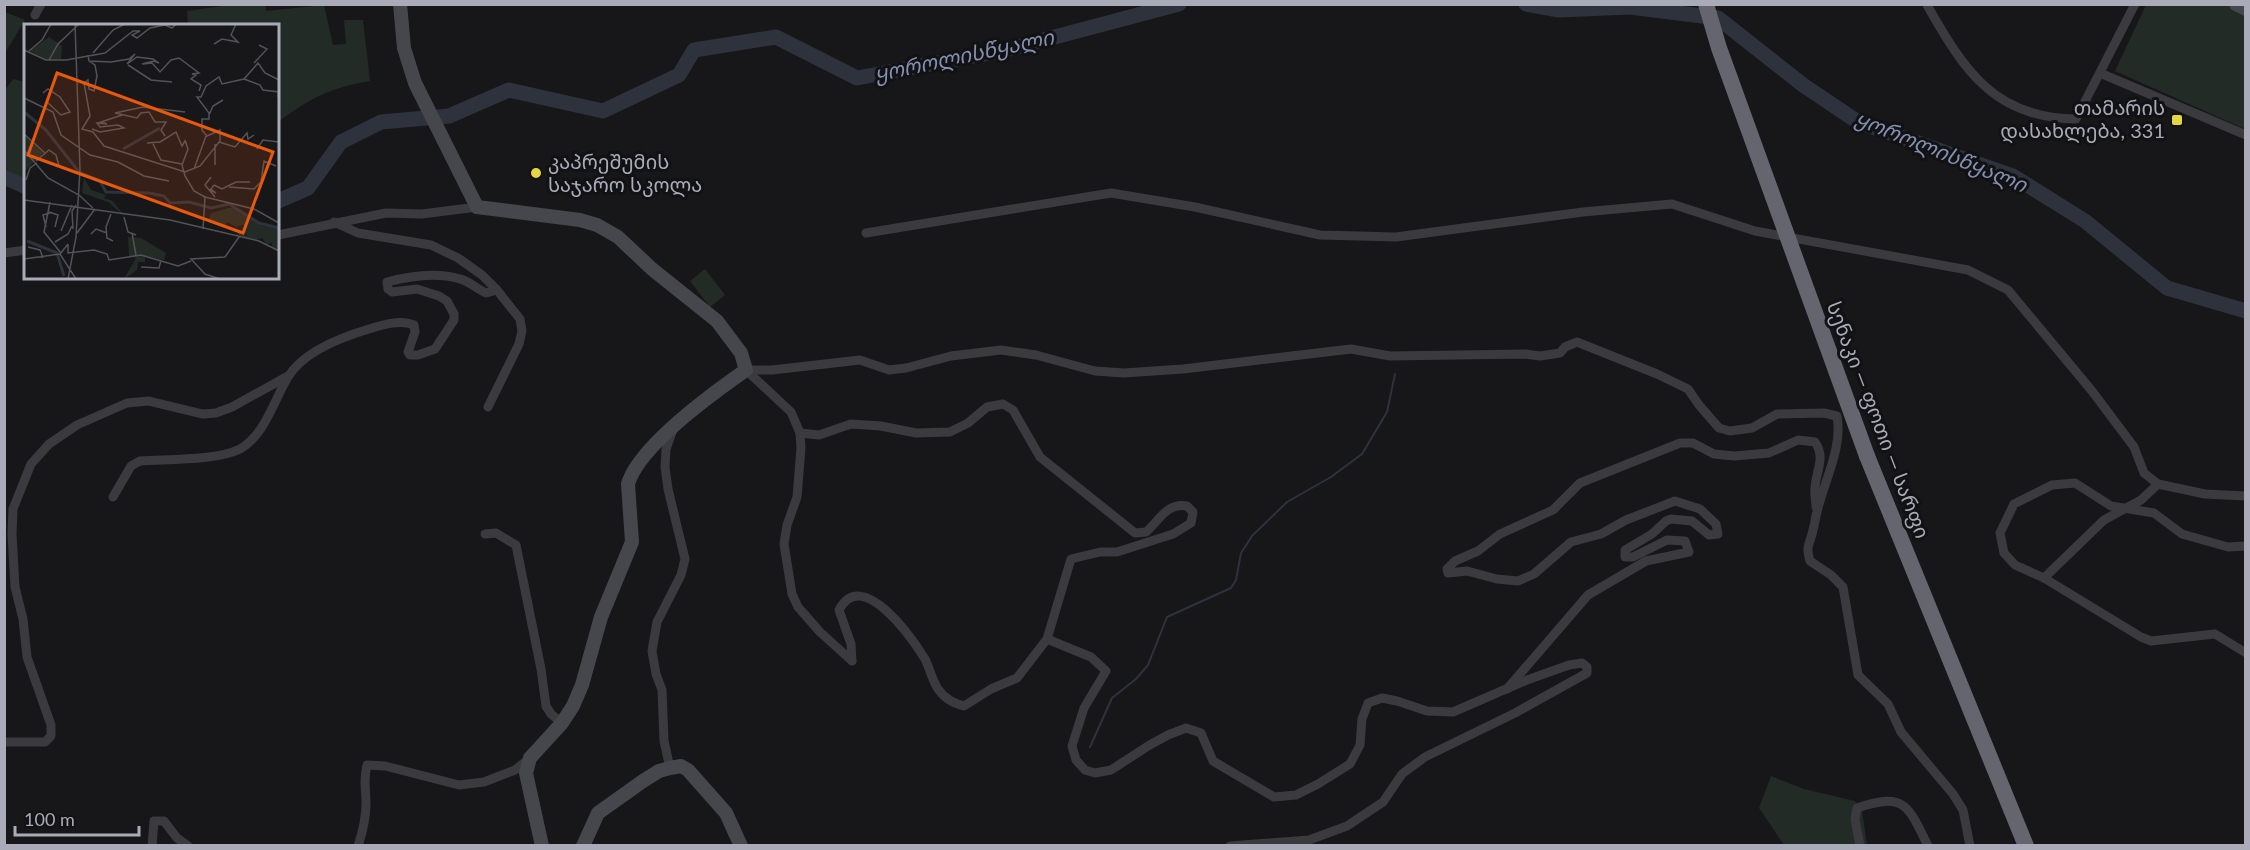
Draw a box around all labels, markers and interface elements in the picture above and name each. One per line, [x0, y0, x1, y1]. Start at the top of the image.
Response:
water label: ყოროლისწყალი [872, 23, 1057, 88]
inset map [24, 24, 279, 279]
place label: თამარის დასახლება, 331 [2000, 95, 2165, 144]
water label: ყოროლისწყალი [1852, 105, 2032, 199]
marker: თამარის დასახლება, 331 [2170, 113, 2184, 127]
place label: კაპრეშუმის საჯარო სკოლა [548, 149, 702, 198]
marker: კაპრეშუმის საჯარო სკოლა [529, 166, 543, 180]
street label: სენაკი — ფოთი — სარფი [1822, 298, 1935, 542]
scale bar [15, 799, 140, 837]
text: 100 m [24, 808, 75, 830]

